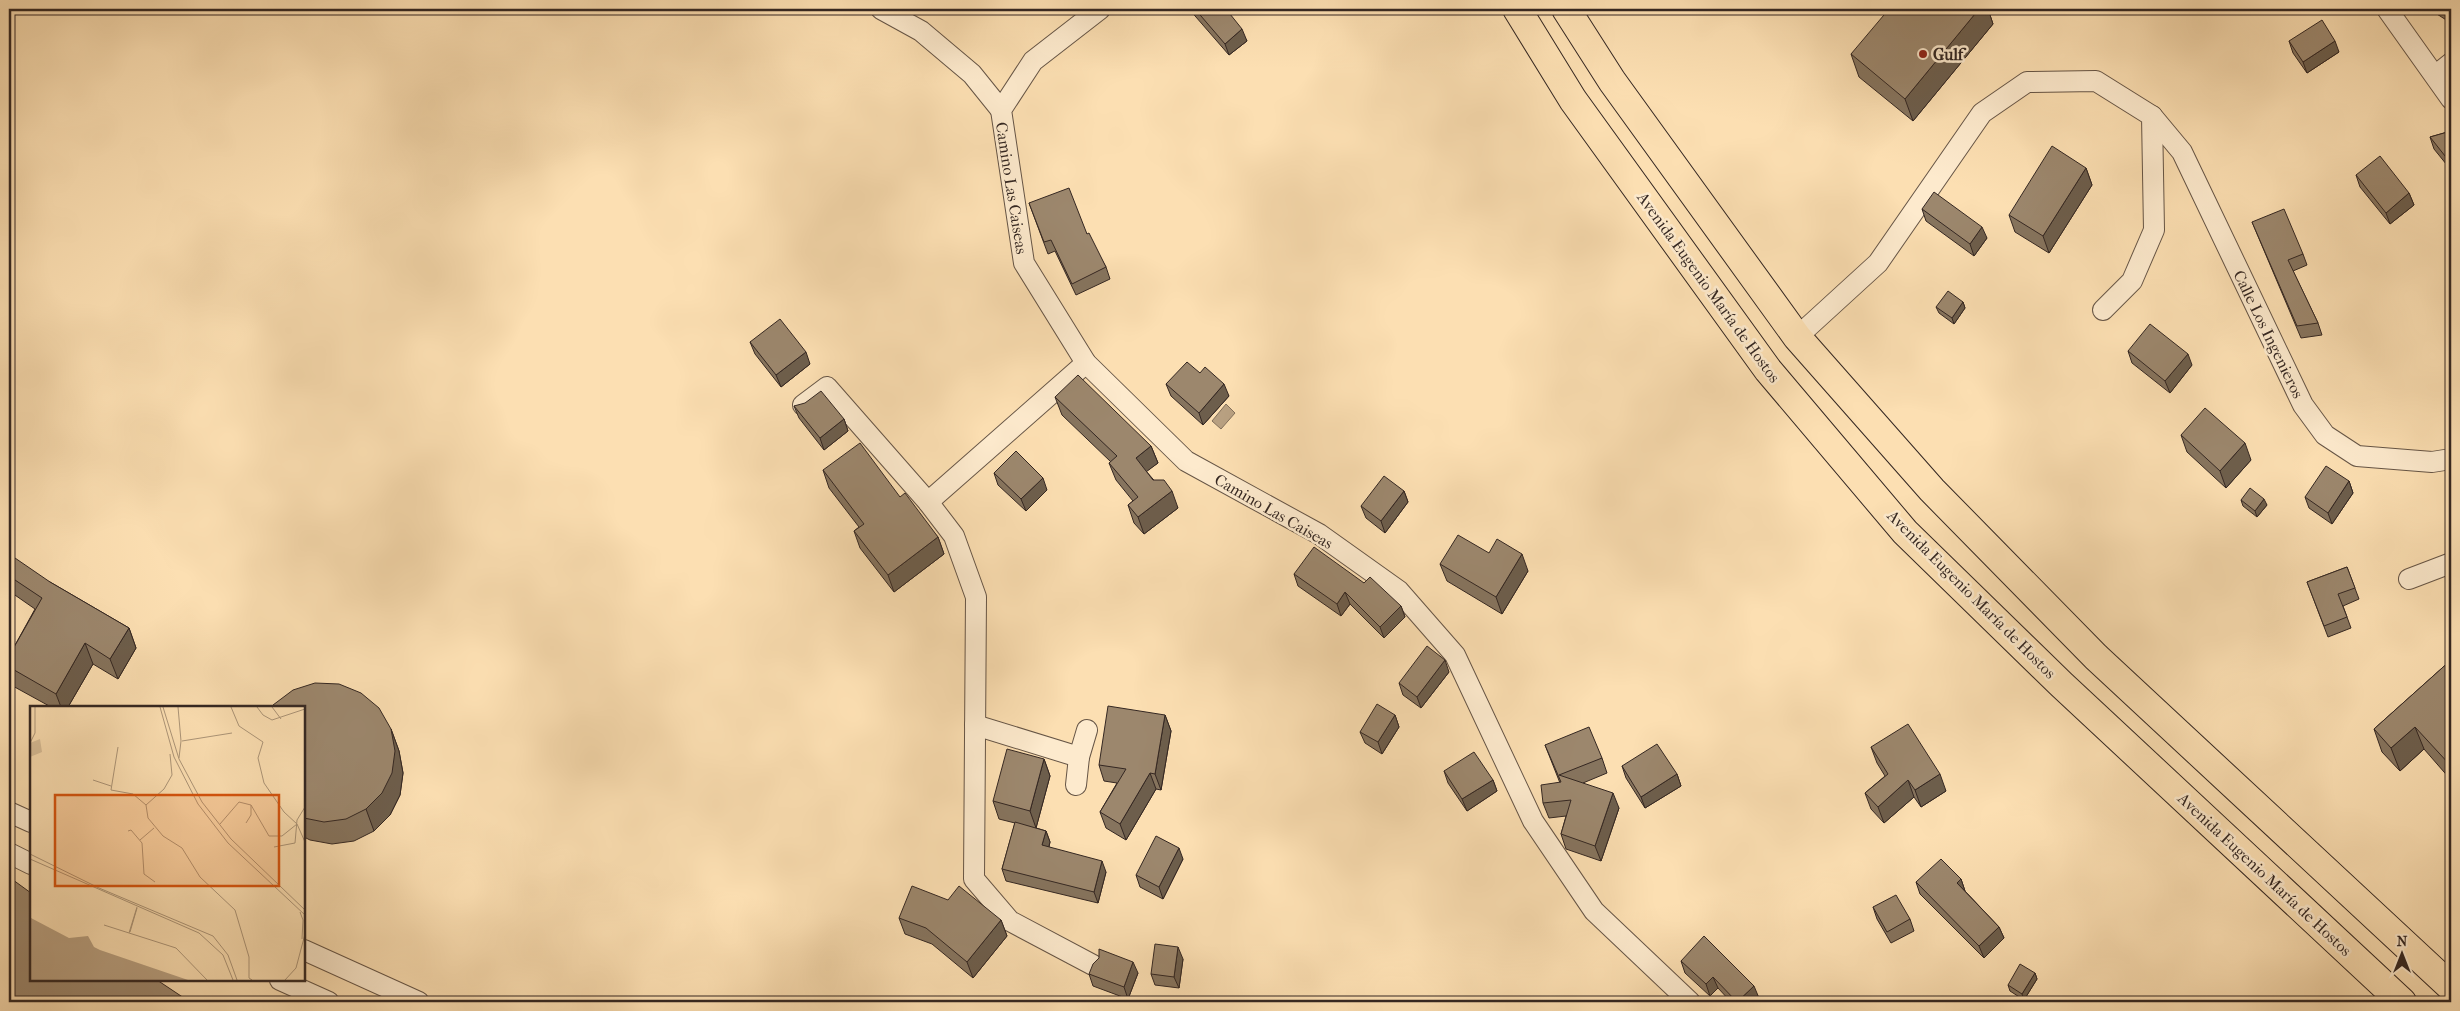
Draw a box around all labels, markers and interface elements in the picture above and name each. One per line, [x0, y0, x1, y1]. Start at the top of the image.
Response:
place label: Gulf [1933, 45, 1967, 64]
marker: Gulf [1917, 48, 1929, 60]
street label: Camino Las Caiseas [992, 121, 1031, 256]
street label: Avenida Eugenio María de Hostos [1633, 188, 1784, 386]
street label: Calle Los Ingenieros [2229, 267, 2308, 401]
street label: Camino Las Caiseas [1211, 470, 1336, 553]
street label: Avenida Eugenio María de Hostos [1883, 505, 2060, 683]
inset map [30, 706, 305, 981]
street label: Avenida Eugenio María de Hostos [2173, 788, 2355, 960]
north arrow [2378, 928, 2428, 978]
text: N [2397, 933, 2408, 950]

